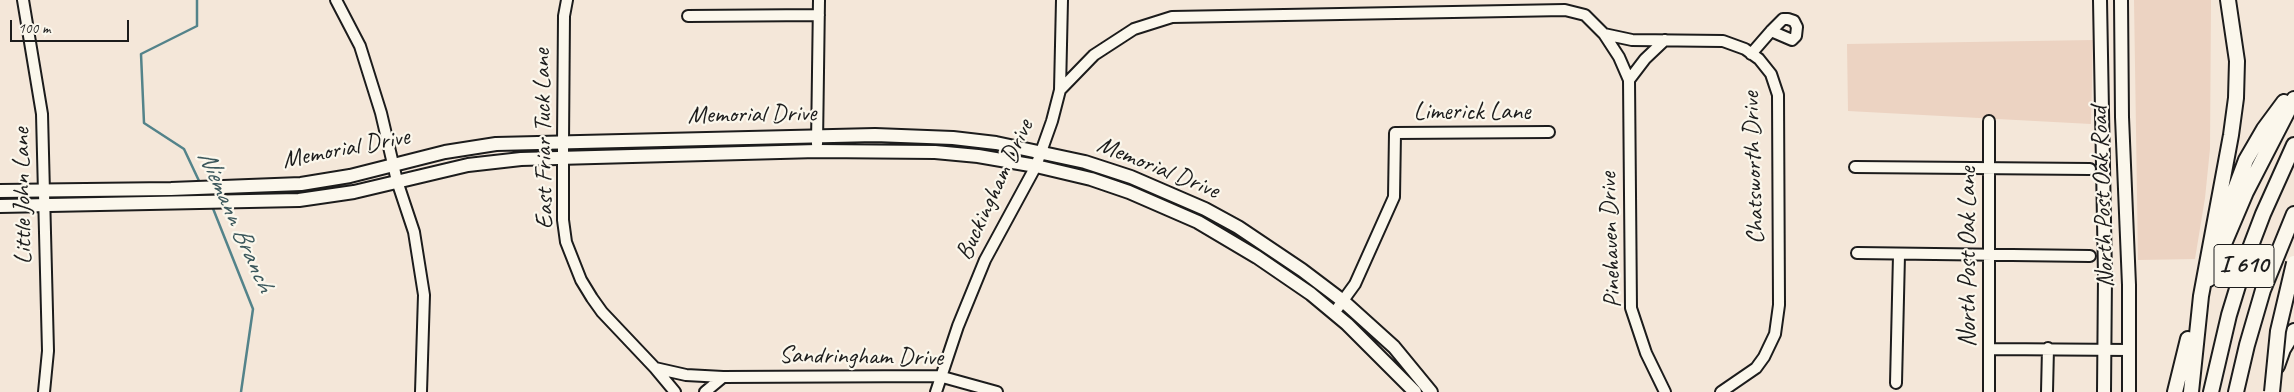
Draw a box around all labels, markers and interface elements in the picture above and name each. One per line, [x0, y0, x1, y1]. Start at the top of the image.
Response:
scale bar [12, 10, 131, 42]
text: 100 m [18, 19, 50, 38]
street label: East Friar Tuck Lane [527, 49, 561, 229]
street label: Chatsworth Drive [1736, 91, 1772, 245]
street label: Limerick Lane [1414, 97, 1530, 127]
street label: Memorial Drive [687, 99, 817, 131]
street label: North Post Oak Road [2085, 106, 2121, 288]
street label: Buckingham Drive [949, 115, 1041, 265]
street label: Memorial Drive [280, 122, 412, 176]
street label: Little John Lane [7, 127, 39, 265]
street label: Memorial Drive [1093, 130, 1223, 206]
water label: Niemann Branch [190, 145, 280, 297]
street label: North Post Oak Lane [1953, 167, 1983, 347]
street label: Pinehaven Drive [1594, 171, 1628, 309]
road number: I 610 [2214, 245, 2274, 288]
street label: Sandringham Drive [779, 341, 943, 373]

